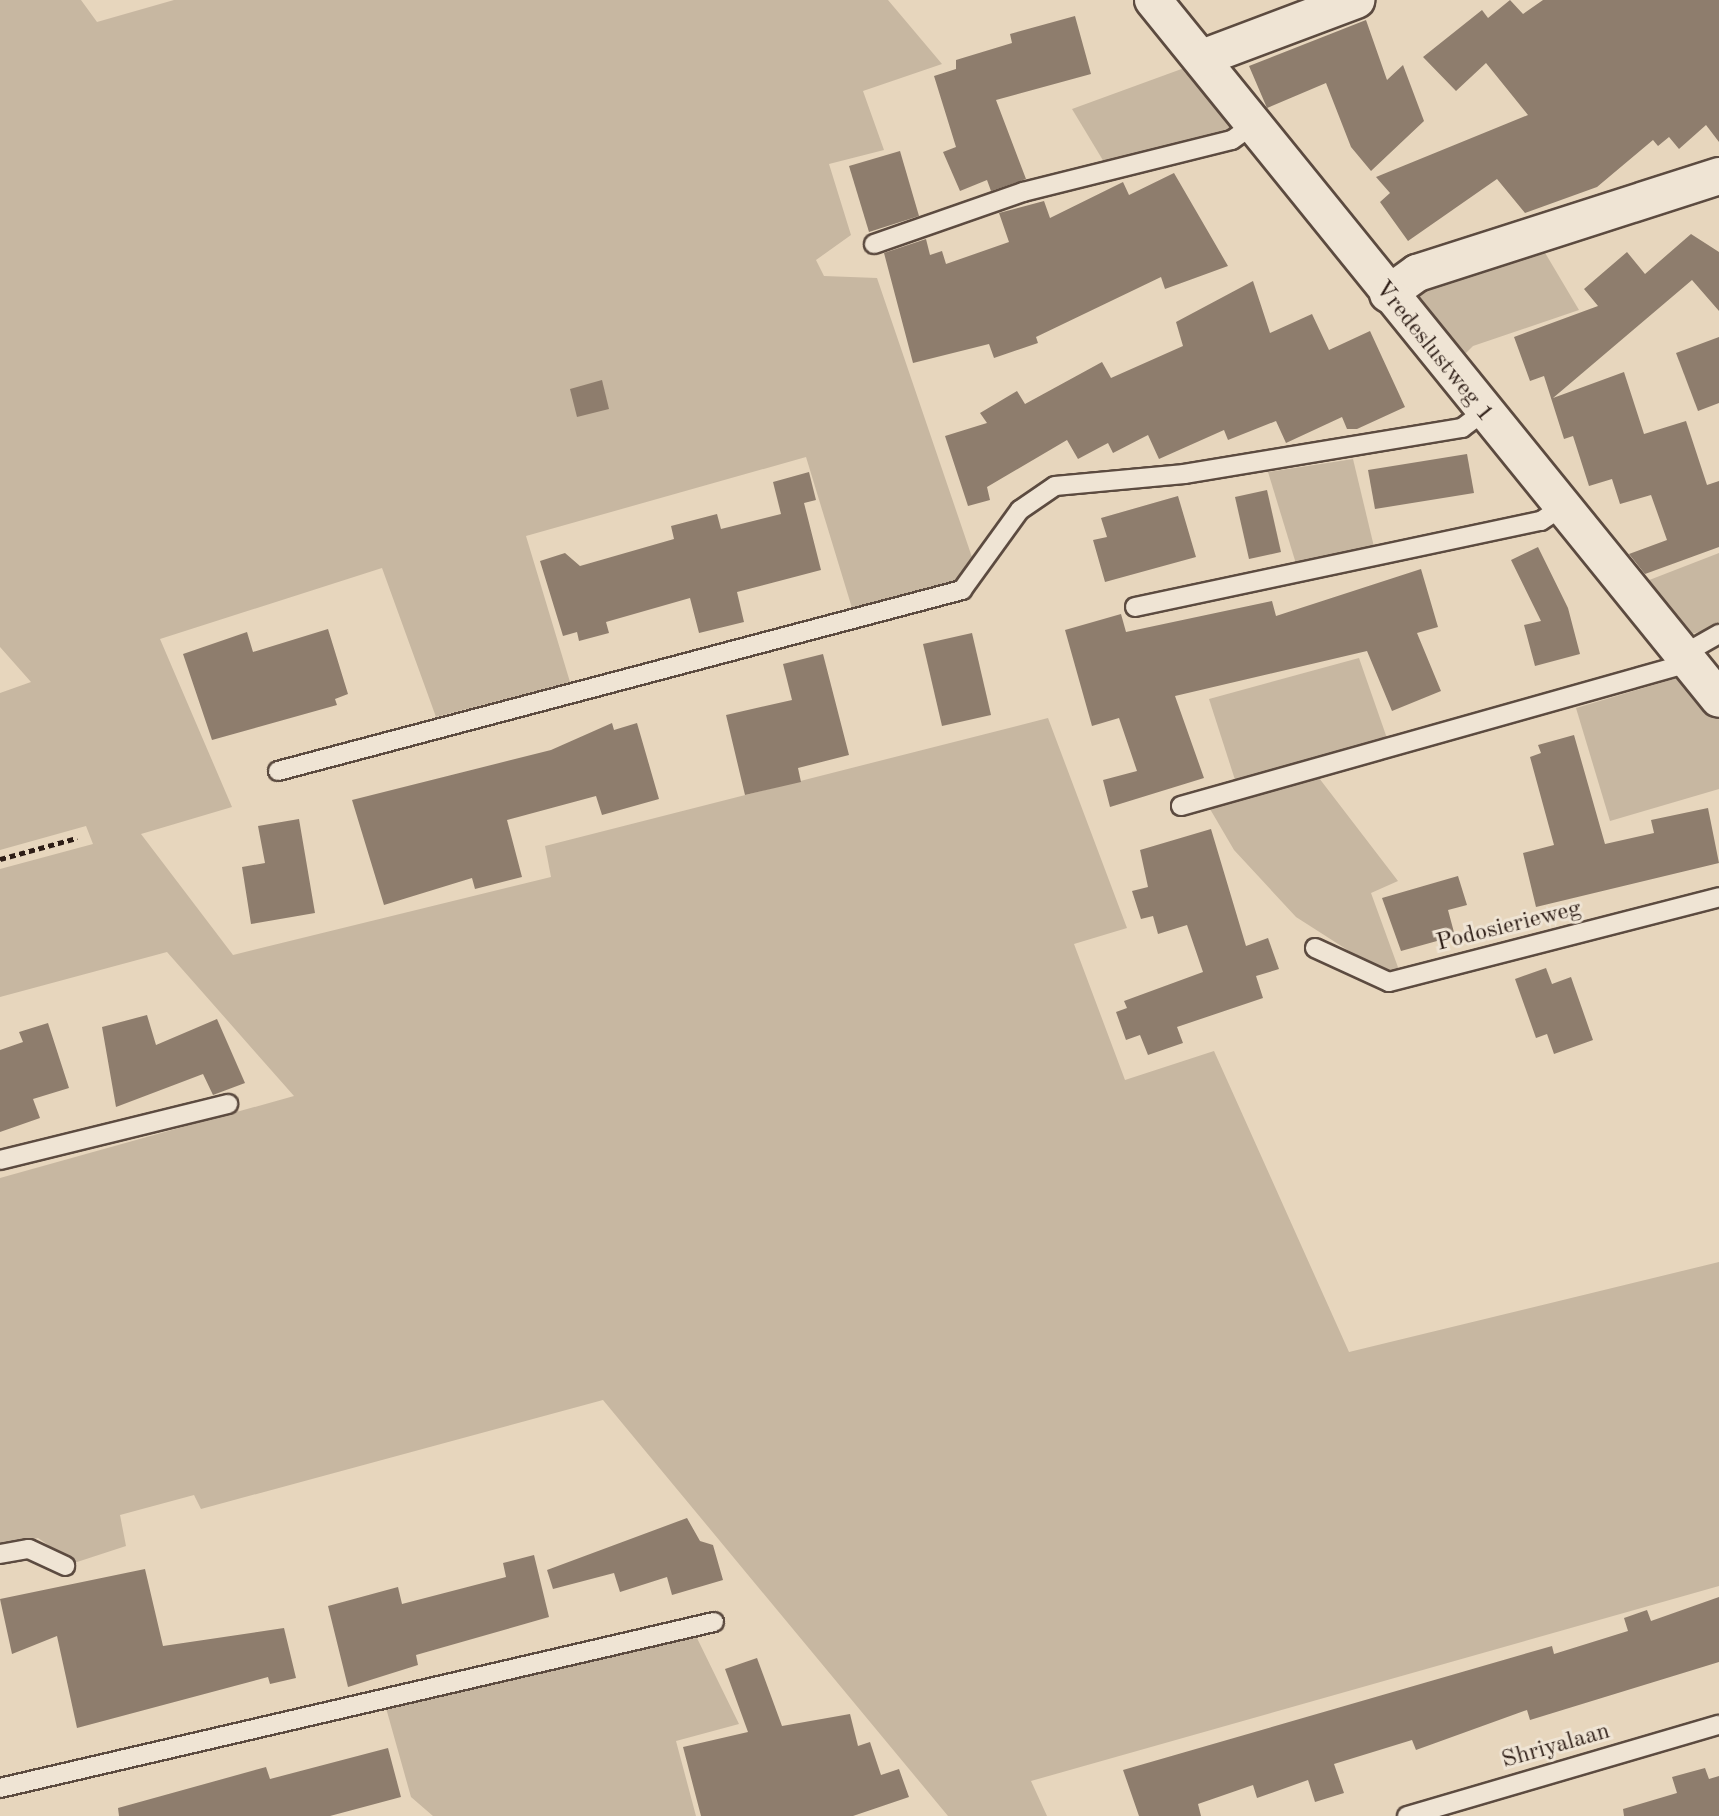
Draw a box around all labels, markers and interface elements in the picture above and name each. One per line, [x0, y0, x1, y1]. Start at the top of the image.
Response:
street label: Vredeslustweg 1 [1367, 275, 1499, 429]
street label: Podosierieweg [1434, 895, 1584, 959]
street label: Shriyalaan [1499, 1718, 1613, 1776]

